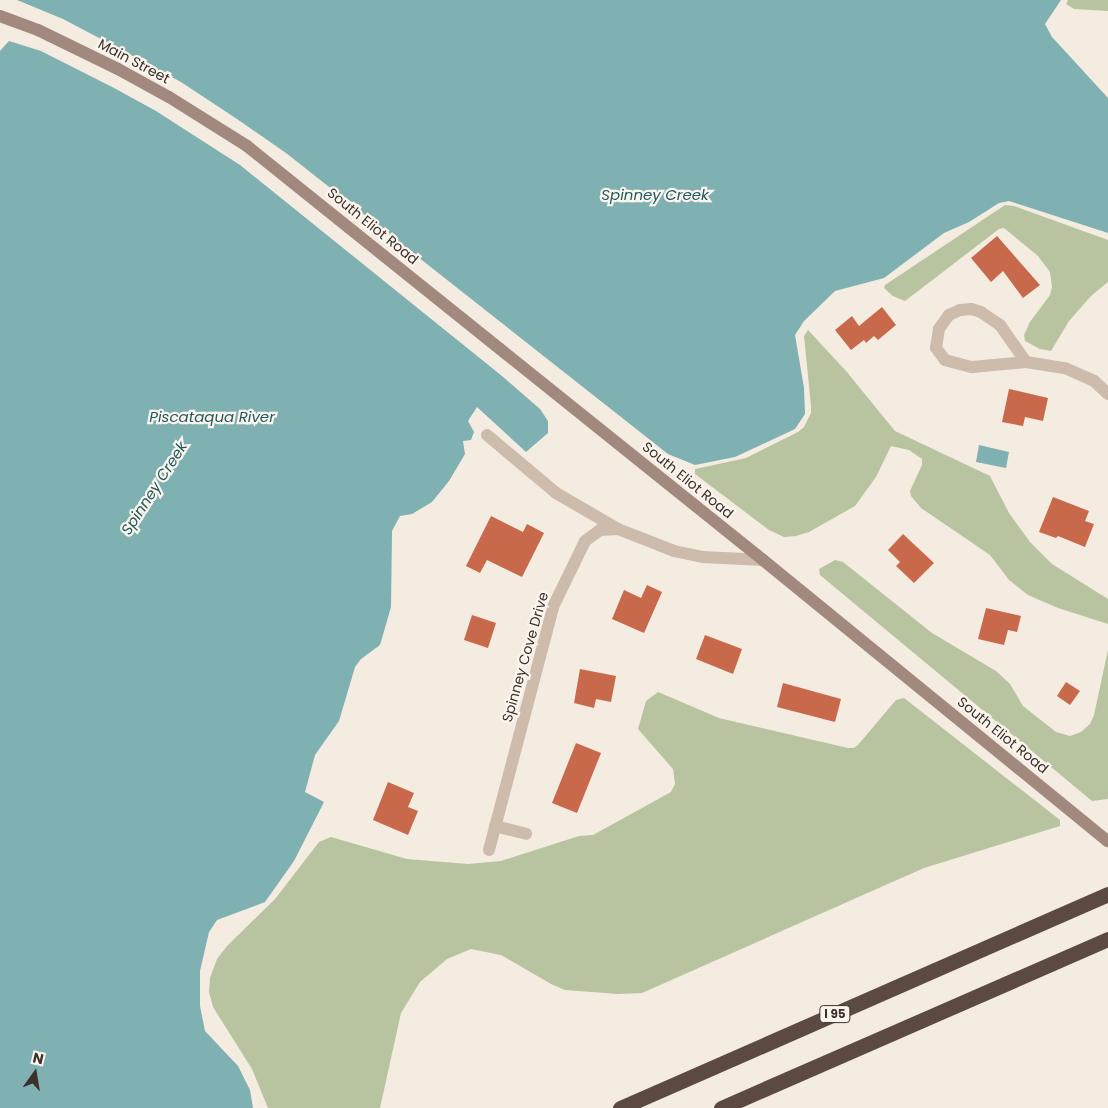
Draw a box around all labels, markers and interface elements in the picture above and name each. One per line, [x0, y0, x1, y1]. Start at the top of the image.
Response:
street label: Main Street [95, 35, 173, 87]
street label: South Eliot Road [324, 184, 422, 268]
water label: Spinney Creek [601, 186, 709, 204]
water label: Piscataqua River [149, 408, 275, 426]
water label: Spinney Creek [117, 438, 191, 538]
street label: South Eliot Road [639, 438, 737, 522]
street label: Spinney Cove Drive [498, 590, 552, 724]
street label: South Eliot Road [954, 693, 1052, 777]
road number: I 95 [819, 1004, 851, 1024]
text: N [31, 1047, 46, 1069]
north arrow [10, 1048, 60, 1098]

